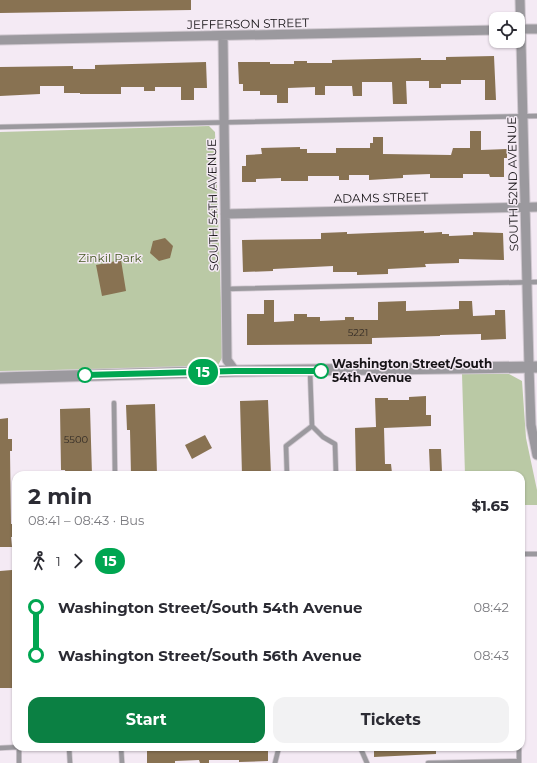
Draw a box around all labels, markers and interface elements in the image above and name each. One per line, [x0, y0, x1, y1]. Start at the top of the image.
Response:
map controls [489, 12, 525, 48]
button: locate [489, 12, 525, 48]
street label: JEFFERSON STREET [186, 15, 309, 32]
street label: SOUTH 52ND AVENUE [504, 117, 521, 251]
street label: SOUTH 54TH AVENUE [204, 139, 221, 271]
street label: ADAMS STREET [333, 189, 429, 206]
park label: Zinkil Park [78, 250, 142, 265]
house number: 5221 [348, 326, 368, 339]
place label: Washington Street/South 54th Avenue [332, 356, 492, 385]
line badge: 15 [185, 359, 221, 385]
text: 15 [196, 363, 210, 381]
marker: Washington Street/South 54th Avenue [313, 363, 329, 379]
unlabelled marker [77, 367, 93, 383]
house number: 5500 [64, 433, 89, 446]
text: 2 min [28, 483, 92, 510]
text: $1.65 [471, 496, 509, 515]
text: 08:41 – 08:43 · Bus [28, 512, 144, 528]
icon: walk [28, 550, 50, 572]
icon: forward [67, 550, 89, 572]
text: 15 [103, 552, 117, 570]
text: 1 [56, 553, 61, 569]
text: Washington Street/South 54th Avenue [58, 598, 363, 617]
text: 08:42 [473, 599, 509, 615]
text: Washington Street/South 56th Avenue [58, 646, 362, 665]
text: 08:43 [474, 647, 509, 663]
button: Start [28, 697, 265, 743]
button: Tickets [273, 697, 509, 743]

